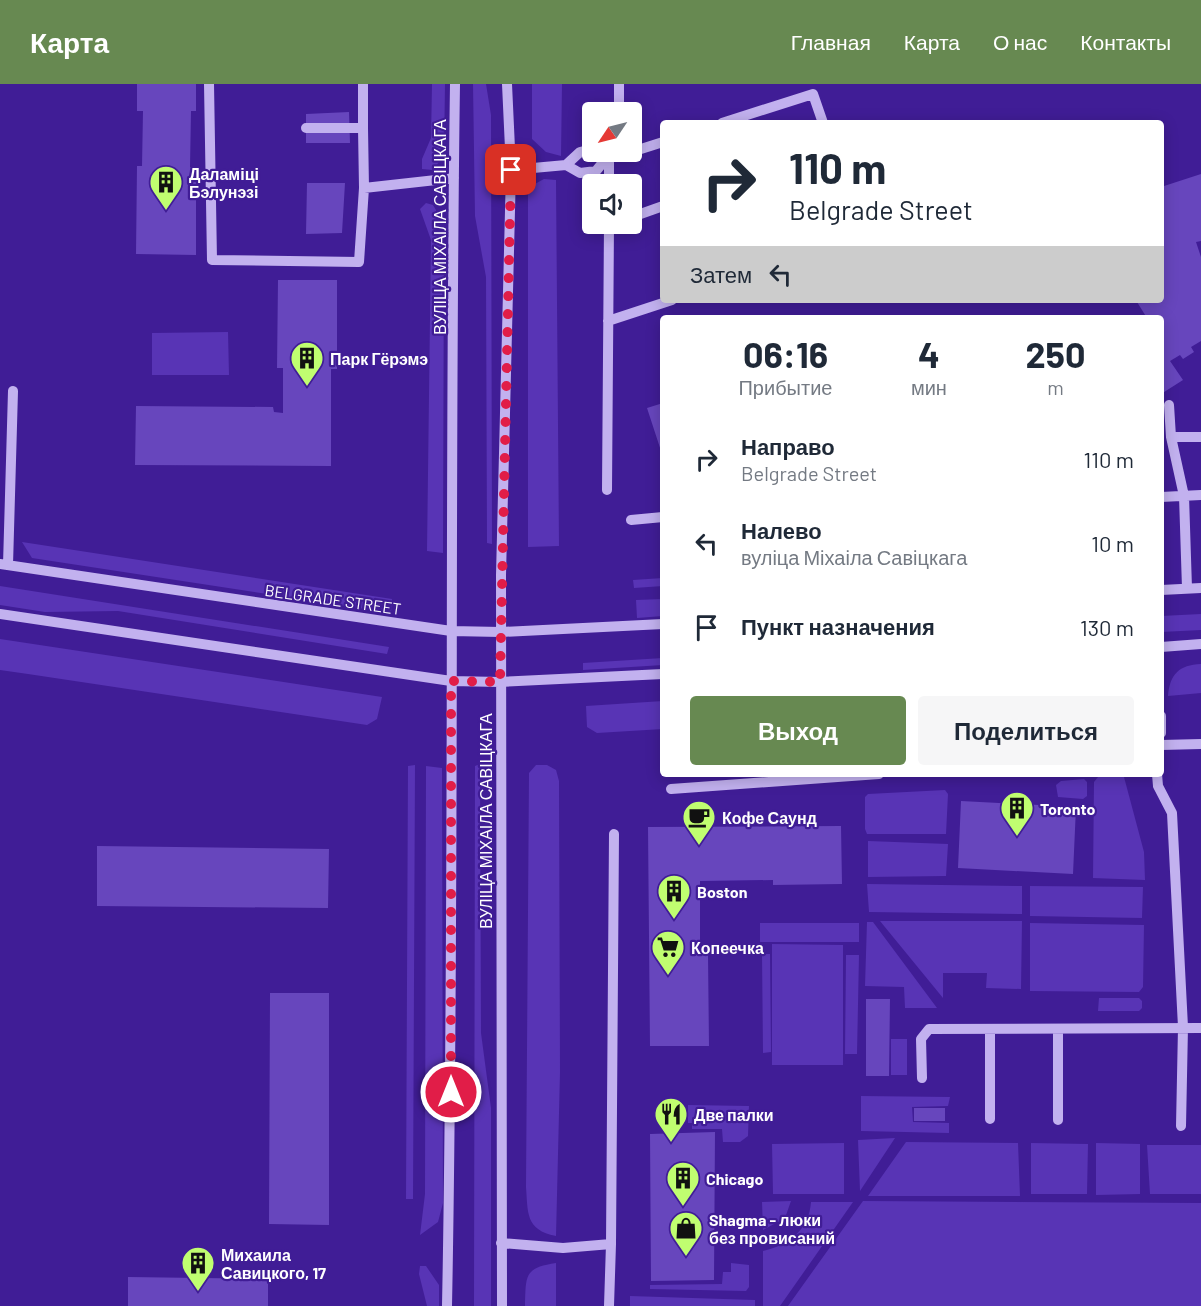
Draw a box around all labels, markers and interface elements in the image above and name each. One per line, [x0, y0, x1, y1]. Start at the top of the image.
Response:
text: Карта [30, 25, 109, 59]
text: Главная [791, 29, 871, 54]
text: Карта [904, 29, 960, 54]
text: О нас [993, 29, 1047, 54]
text: Контакты [1080, 29, 1171, 54]
north arrow [582, 102, 642, 162]
map controls [582, 102, 642, 234]
street label: ВУЛІЦА МІХАІЛА САВІЦКАГА [430, 119, 449, 335]
text: 110 m [789, 142, 886, 192]
pin [485, 144, 536, 195]
icon: right [690, 144, 768, 222]
icon: arrive [494, 153, 527, 186]
building icon: Даламіці Бэлунэзі [148, 164, 184, 211]
place label: Даламіці Бэлунэзі [189, 164, 259, 201]
button: sound [582, 174, 642, 234]
text: Belgrade Street [789, 193, 973, 225]
icon: left [764, 258, 797, 291]
text: Затем [690, 261, 752, 287]
text: 06:16 [743, 332, 828, 375]
text: 4 [918, 332, 940, 375]
text: 250 [1025, 332, 1085, 375]
building icon: Парк Гёрэмэ [289, 340, 325, 387]
place label: Парк Гёрэмэ [330, 349, 428, 368]
text: Прибытие [738, 375, 832, 399]
text: мин [911, 375, 947, 399]
text: m [1047, 375, 1064, 399]
text: Направо [741, 433, 835, 459]
icon: right [690, 443, 723, 476]
text: 110 m [1084, 446, 1134, 472]
text: Belgrade Street [741, 461, 877, 485]
text: Налево [741, 517, 822, 543]
icon: left [690, 527, 723, 560]
text: 10 m [1091, 530, 1134, 556]
text: вуліца Міхаіла Савіцкага [741, 545, 967, 569]
street label: BELGRADE STREET [263, 580, 403, 618]
icon: arrive [690, 611, 723, 644]
text: Пункт назначения [741, 613, 935, 639]
text: 130 m [1080, 614, 1134, 640]
button: Выход [690, 696, 906, 765]
button: Поделиться [918, 696, 1134, 765]
street label: ВУЛІЦА МІХАІЛА САВІЦКАГА [476, 713, 495, 929]
building icon: Toronto [999, 790, 1035, 837]
cafe icon: Кофе Саунд [681, 799, 717, 846]
place label: Toronto [1040, 799, 1095, 818]
place label: Кофе Саунд [722, 808, 817, 827]
building icon: Boston [656, 873, 692, 920]
place label: Boston [697, 882, 747, 901]
supermarket icon: Копеечка [650, 929, 686, 976]
place label: Копеечка [691, 938, 764, 957]
position arrow [419, 1060, 483, 1124]
restaurant icon: Две палки [653, 1096, 689, 1143]
place label: Две палки [694, 1105, 774, 1124]
building icon: Chicago [665, 1160, 701, 1207]
place label: Chicago [706, 1169, 763, 1188]
shop icon: Shagma - люки без провисаний [668, 1210, 704, 1257]
place label: Shagma - люки без провисаний [709, 1210, 835, 1247]
building icon: Михаила Савицкого, 17 [180, 1245, 216, 1292]
place label: Михаила Савицкого, 17 [221, 1245, 326, 1282]

